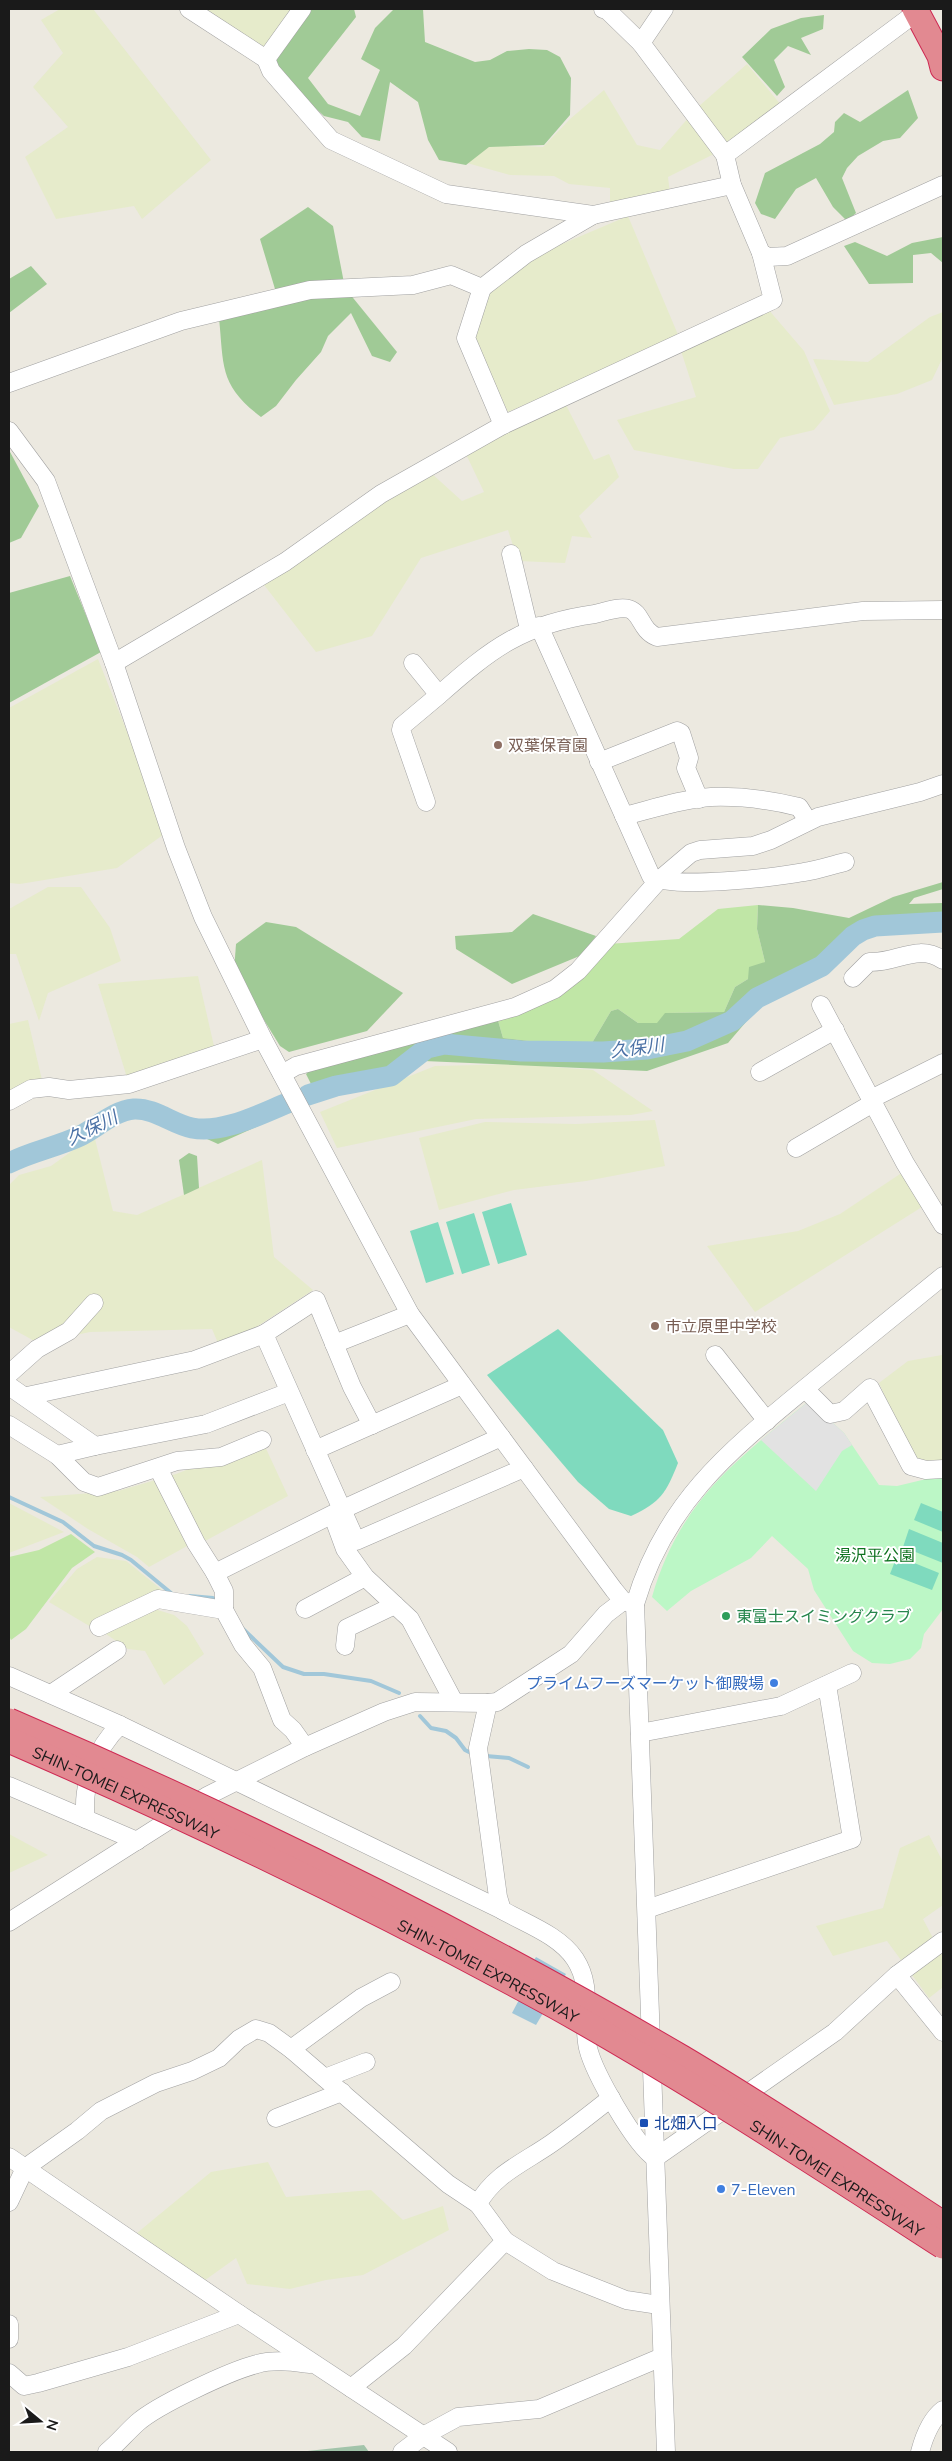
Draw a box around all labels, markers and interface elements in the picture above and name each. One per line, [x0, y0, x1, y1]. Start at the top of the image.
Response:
place label: 双葉保育園 [508, 735, 588, 757]
marker: 双葉保育園 [492, 739, 504, 751]
water label: 久保川 [609, 1033, 667, 1063]
water label: 久保川 [62, 1105, 123, 1151]
place label: 市立原里中学校 [665, 1316, 777, 1338]
marker: 市立原里中学校 [649, 1320, 661, 1332]
park label: 湯沢平公園 [835, 1545, 915, 1567]
place label: 東富士スイミングクラブ [736, 1606, 912, 1628]
marker: 東富士スイミングクラブ [720, 1610, 732, 1622]
place label: プライムフーズマーケット御殿場 [526, 1673, 764, 1695]
marker: プライムフーズマーケット御殿場 [768, 1677, 780, 1689]
street label: SHIN-TOMEI EXPRESSWAY [29, 1742, 223, 1846]
street label: SHIN-TOMEI EXPRESSWAY [393, 1914, 583, 2029]
place label: 北畑入口 [654, 2113, 718, 2135]
street label: SHIN-TOMEI EXPRESSWAY [745, 2115, 928, 2243]
marker: 北畑入口 [638, 2117, 650, 2129]
place label: 7-Eleven [731, 2179, 796, 2201]
marker: 7-Eleven [715, 2183, 727, 2195]
north arrow [15, 2396, 65, 2446]
text: N [41, 2417, 63, 2433]

